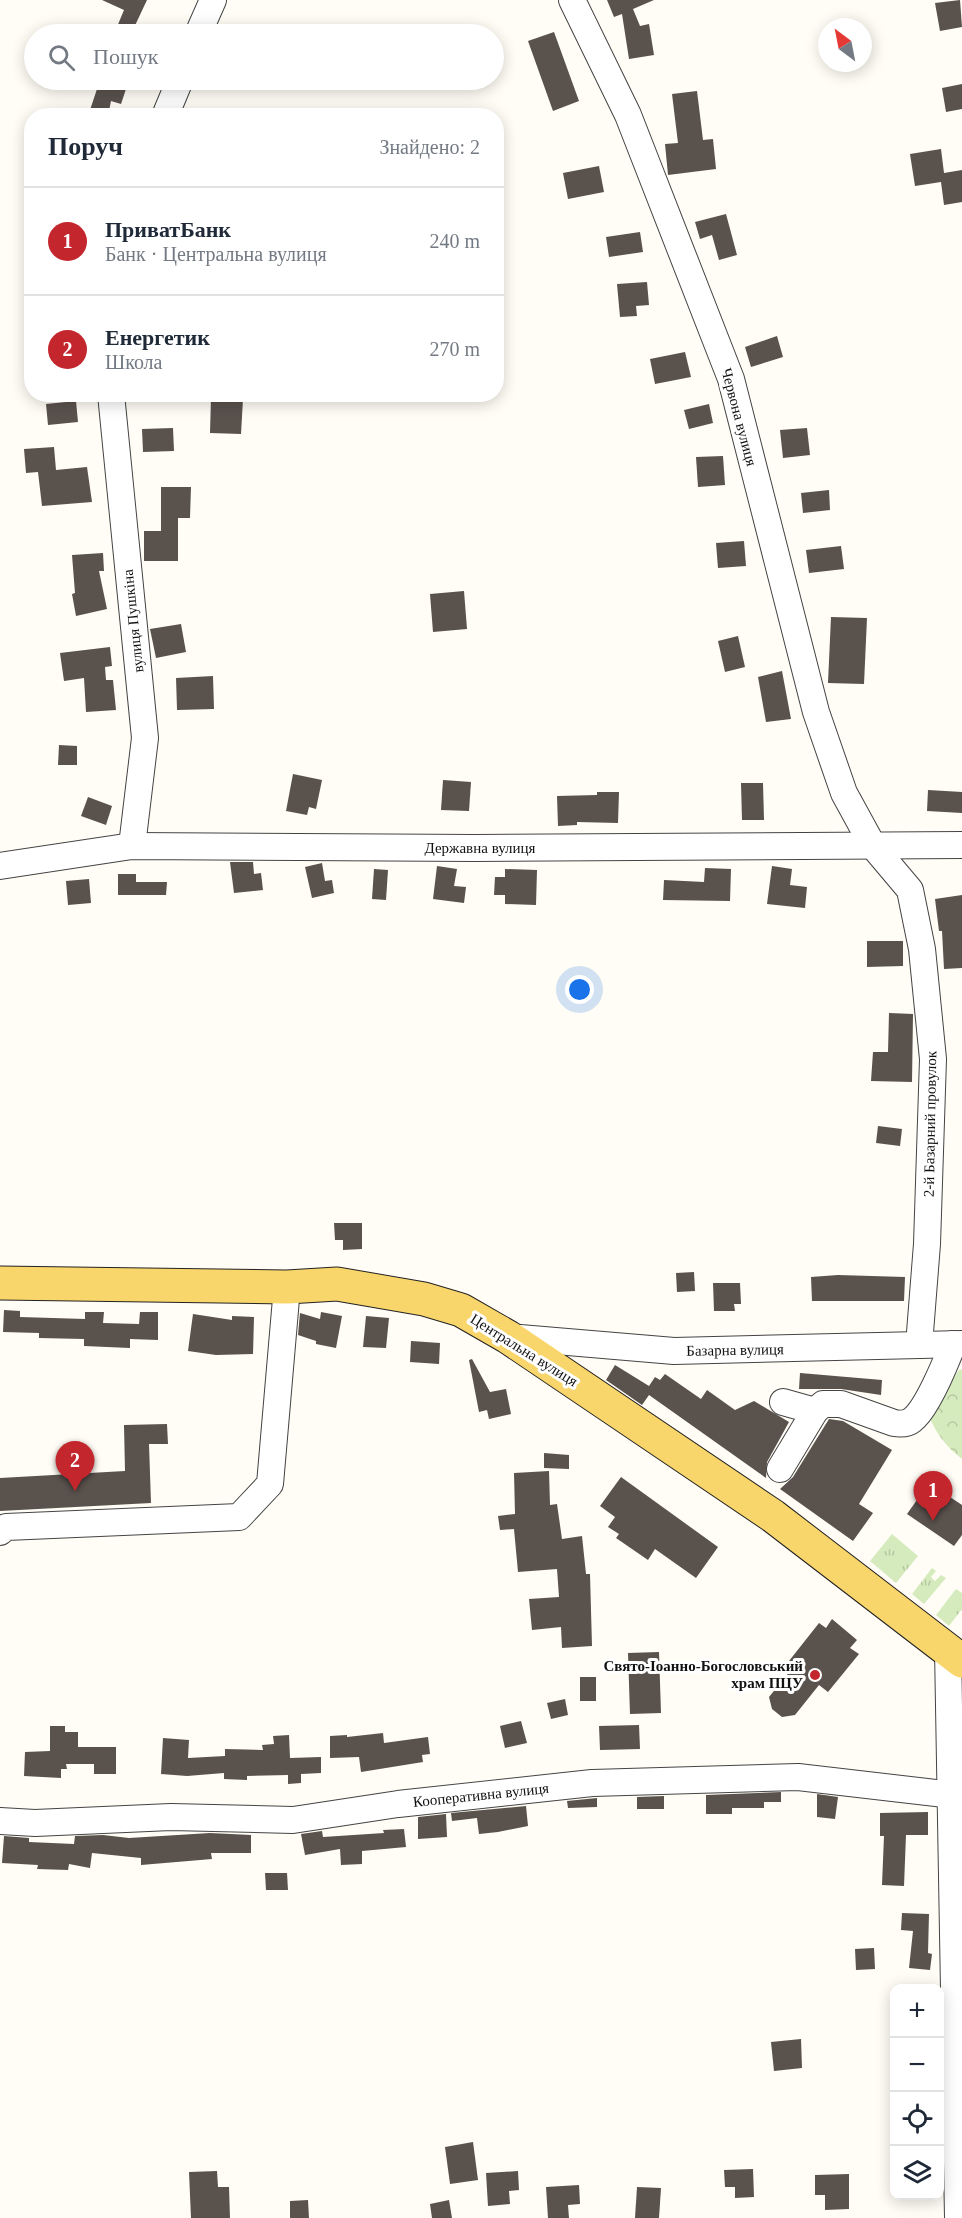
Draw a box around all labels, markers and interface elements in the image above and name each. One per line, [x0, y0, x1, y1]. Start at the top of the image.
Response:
north arrow [818, 18, 872, 72]
search box [24, 24, 504, 90]
icon: search [45, 41, 78, 74]
text: Пошук [93, 44, 159, 69]
text: Поруч [48, 132, 123, 161]
text: Знайдено: 2 [379, 136, 480, 158]
text: ПриватБанк [105, 217, 231, 242]
text: 1 [63, 230, 73, 252]
text: 240 m [429, 230, 480, 252]
text: Банк · Центральна вулиця [105, 243, 327, 265]
text: Енергетик [105, 325, 210, 350]
text: 2 [63, 338, 73, 360]
text: 270 m [429, 338, 480, 360]
text: Школа [105, 351, 162, 373]
street label: Червона вулиця [718, 366, 760, 468]
street label: вулиця Пушкіна [120, 568, 146, 673]
street label: Державна вулиця [425, 840, 536, 856]
your location [565, 975, 594, 1004]
street label: 2-й Базарний провулок [921, 1050, 939, 1197]
street label: Центральна вулиця [468, 1311, 581, 1389]
street label: Базарна вулиця [686, 1341, 784, 1359]
pin: 2 [56, 1442, 94, 1491]
pin: 1 [914, 1472, 952, 1521]
place label: Свято-Іоанно-Богословський храм ПЦУ [604, 1658, 803, 1691]
marker: Свято-Іоанно-Богословський храм ПЦУ [808, 1668, 822, 1682]
street label: Кооперативна вулиця [412, 1780, 550, 1810]
map controls [890, 1984, 944, 2200]
button: + [890, 1984, 944, 2038]
button: − [890, 2038, 944, 2092]
button: locate [890, 2092, 944, 2146]
button: layers [890, 2146, 944, 2200]

